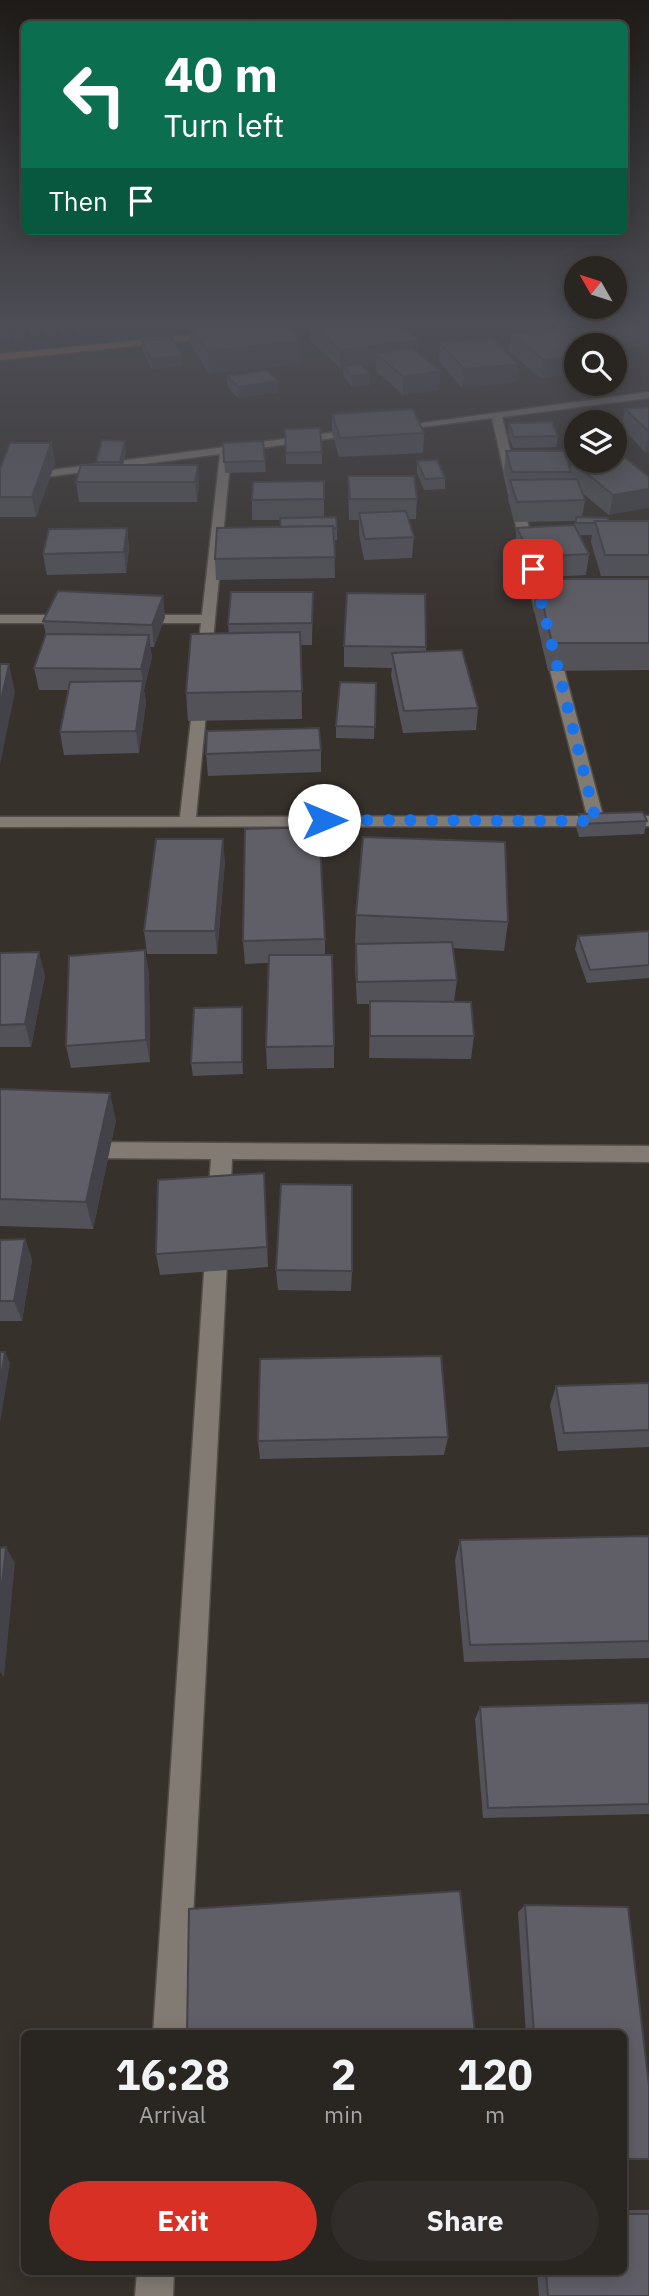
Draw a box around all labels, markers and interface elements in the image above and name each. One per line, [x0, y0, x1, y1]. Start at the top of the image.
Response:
text: 40 m [164, 42, 278, 105]
icon: left [49, 49, 140, 140]
text: Turn left [164, 104, 284, 146]
icon: arrive [122, 182, 160, 220]
text: Then [49, 184, 108, 218]
north arrow [564, 256, 626, 318]
map controls [564, 256, 627, 473]
button: search [564, 333, 627, 396]
button: layers [564, 410, 627, 473]
pin [503, 539, 563, 599]
icon: arrive [514, 550, 552, 588]
position arrow [287, 783, 361, 857]
text: 16:28 [115, 2047, 230, 2102]
text: 2 [331, 2047, 356, 2102]
text: 120 [457, 2047, 533, 2102]
text: Arrival [139, 2099, 206, 2129]
text: min [324, 2099, 363, 2129]
text: m [485, 2099, 505, 2129]
button: Exit [49, 2181, 317, 2261]
button: Share [331, 2181, 599, 2261]

